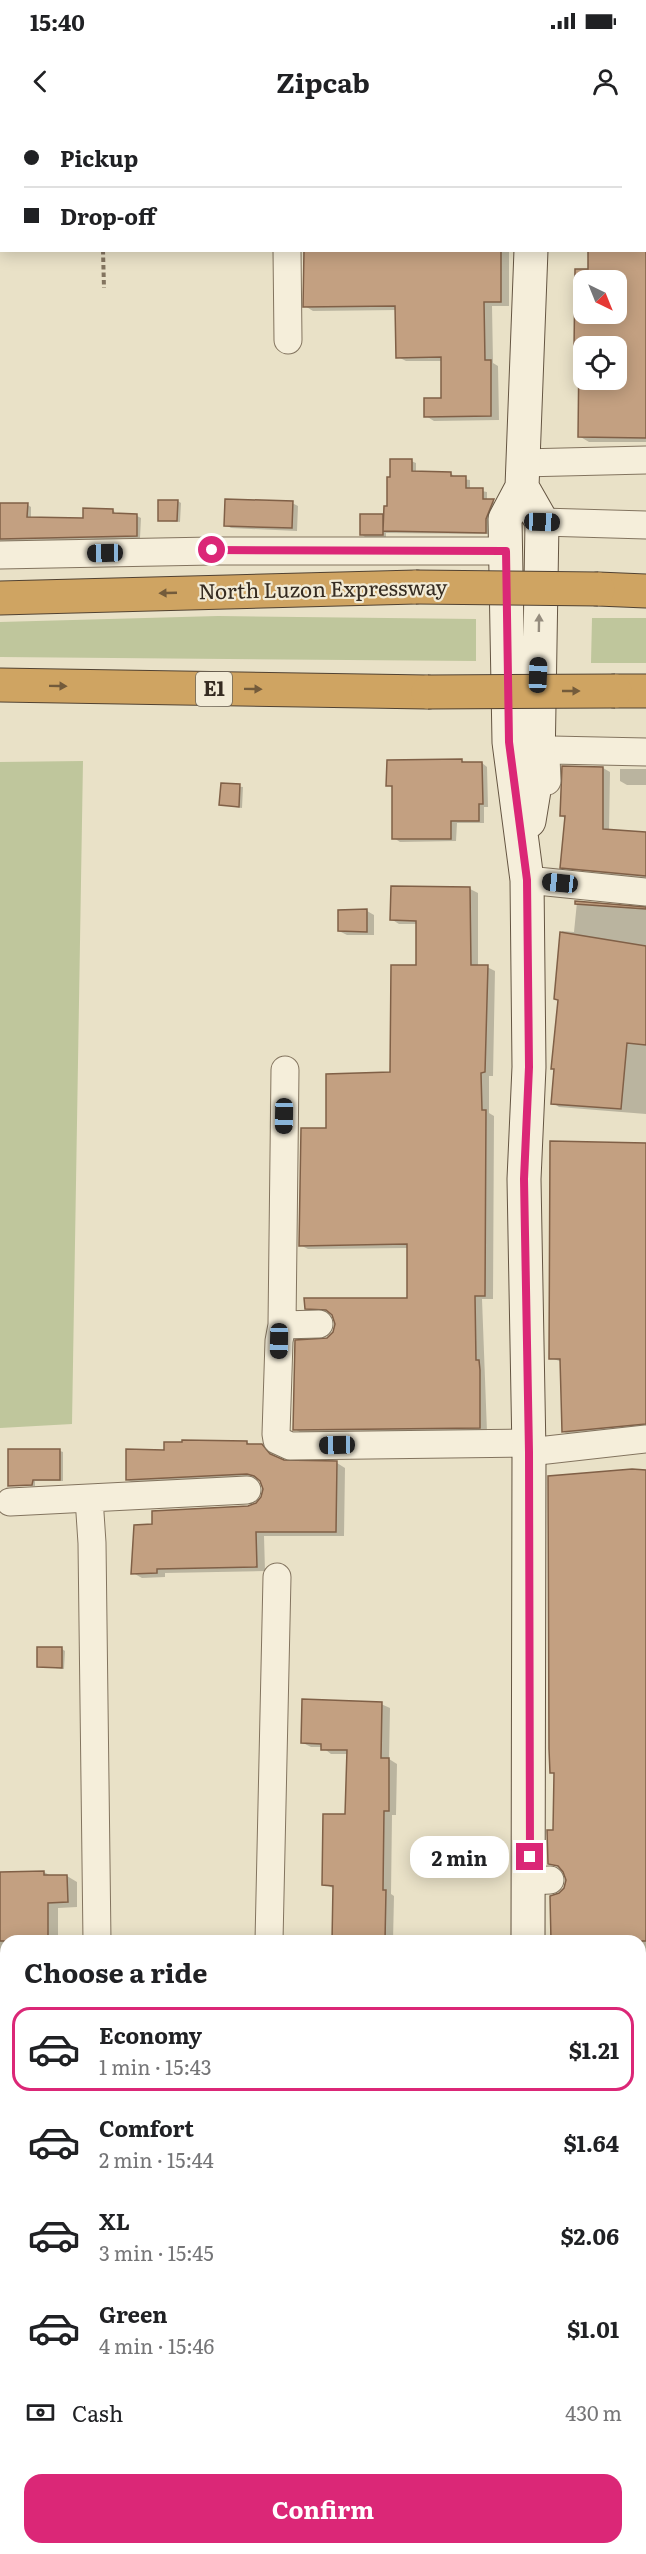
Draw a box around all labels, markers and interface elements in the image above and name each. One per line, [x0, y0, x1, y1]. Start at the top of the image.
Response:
text: 15:40 [30, 5, 85, 38]
text: Zipcab [276, 61, 370, 101]
icon: back [24, 65, 57, 98]
icon: person [589, 65, 622, 98]
text: Pickup [60, 141, 138, 174]
text: Drop-off [60, 199, 156, 232]
north arrow [573, 270, 627, 324]
map controls [573, 270, 627, 390]
button: locate [573, 336, 627, 390]
car [524, 512, 560, 532]
route start [198, 536, 225, 563]
car [87, 544, 123, 562]
street label: North Luzon Expressway [198, 570, 449, 605]
one-way arrow [159, 589, 178, 598]
one-way arrow [535, 614, 544, 633]
car [528, 657, 548, 693]
road number: E1 [196, 672, 232, 706]
one-way arrow [49, 681, 68, 691]
one-way arrow [244, 684, 263, 694]
one-way arrow [561, 686, 580, 696]
car [541, 872, 579, 894]
car [275, 1098, 293, 1134]
car [270, 1323, 288, 1359]
car [319, 1436, 355, 1454]
callout: 2 min [410, 1836, 509, 1878]
text: 2 min [432, 1842, 487, 1872]
route end [516, 1843, 543, 1870]
text: Choose a ride [24, 1951, 207, 1991]
text: Economy [99, 2018, 202, 2051]
icon: car [27, 2022, 81, 2076]
text: $1.21 [569, 2033, 619, 2066]
text: 1 min · 15:43 [99, 2051, 212, 2081]
text: Comfort [99, 2111, 194, 2144]
icon: car [27, 2115, 81, 2169]
text: $1.64 [563, 2126, 619, 2159]
text: 2 min · 15:44 [99, 2144, 214, 2174]
text: XL [99, 2204, 130, 2237]
icon: car [27, 2208, 81, 2262]
text: $2.06 [560, 2219, 619, 2252]
text: 3 min · 15:45 [99, 2237, 214, 2267]
text: Green [99, 2297, 168, 2330]
icon: car [27, 2301, 81, 2355]
text: $1.01 [567, 2312, 619, 2345]
text: 4 min · 15:46 [99, 2330, 214, 2360]
icon: cash [24, 2396, 57, 2429]
text: Cash [72, 2396, 123, 2429]
text: 430 m [565, 2397, 622, 2427]
button: Confirm [24, 2474, 622, 2543]

